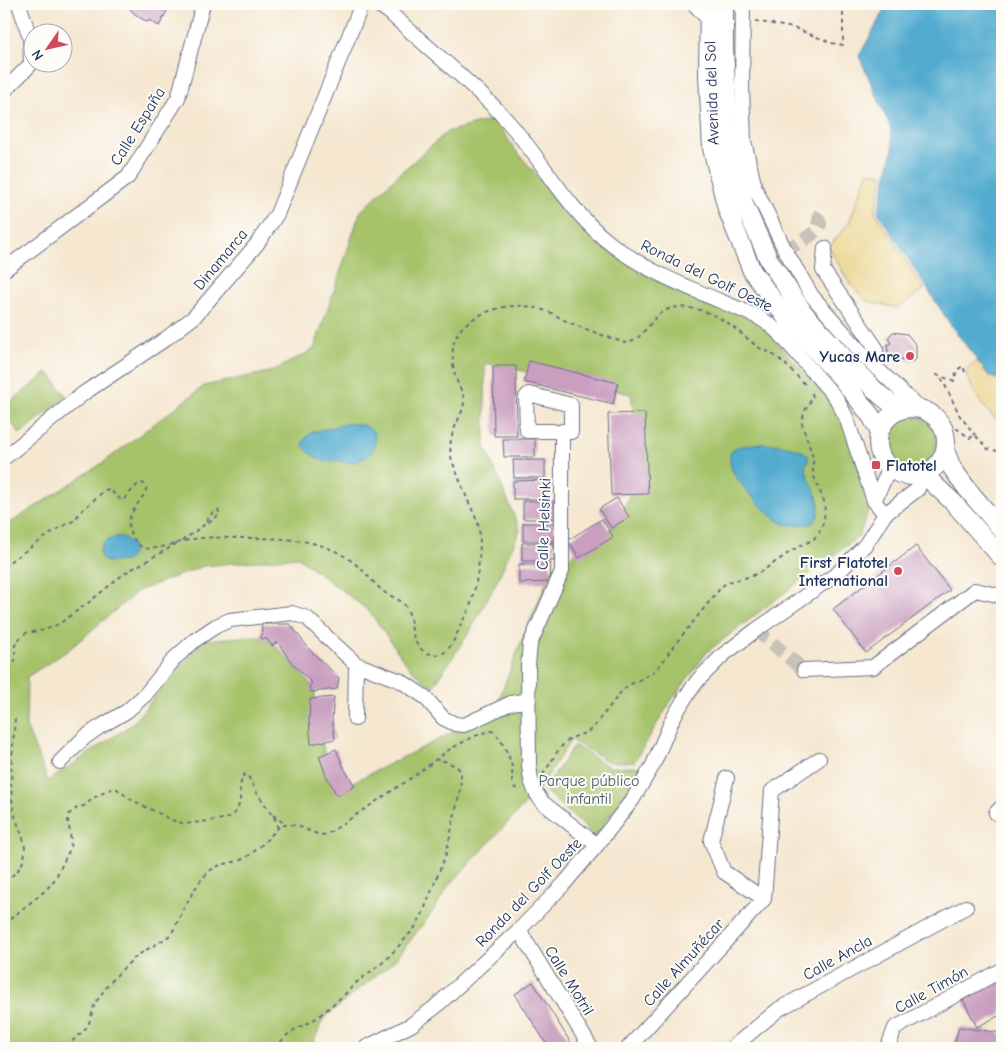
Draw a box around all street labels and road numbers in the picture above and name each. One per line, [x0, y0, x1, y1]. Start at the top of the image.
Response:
street label: Avenida del Sol [701, 40, 723, 145]
street label: Calle España [107, 84, 169, 169]
street label: Dinamarca [190, 225, 251, 294]
street label: Ronda del Golf Oeste [638, 236, 775, 316]
street label: Calle Helsinki [533, 478, 555, 570]
street label: Ronda del Golf Oeste [472, 835, 585, 951]
street label: Calle Almuñécar [640, 915, 728, 1010]
street label: Calle Ancla [800, 932, 875, 984]
street label: Calle Motril [541, 943, 598, 1018]
street label: Calle Timón [892, 962, 971, 1017]

